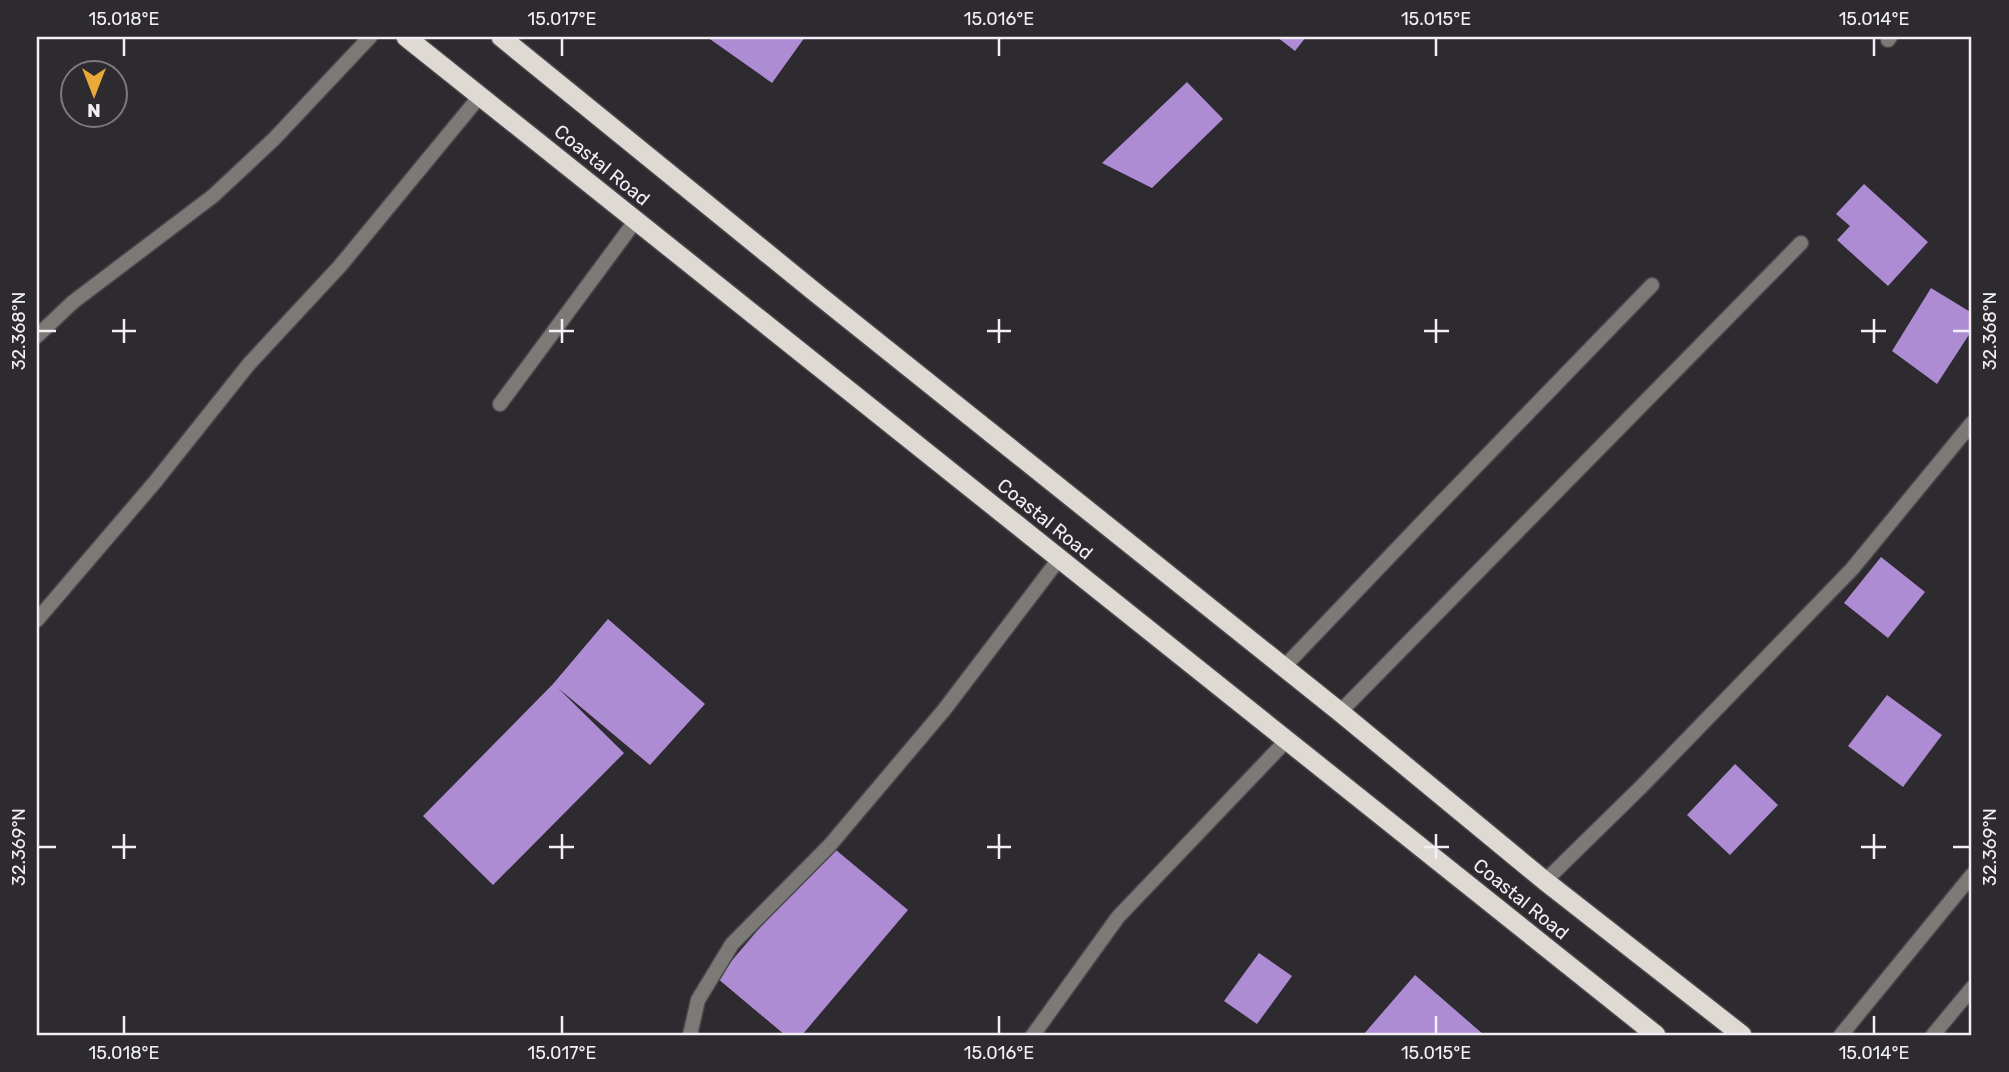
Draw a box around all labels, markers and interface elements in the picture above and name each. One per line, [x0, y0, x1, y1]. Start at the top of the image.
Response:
text: 15.018°E [89, 8, 159, 30]
text: 15.017°E [528, 8, 596, 30]
text: 15.016°E [964, 8, 1034, 30]
text: 15.015°E [1401, 8, 1471, 30]
text: 15.014°E [1839, 8, 1909, 30]
north arrow [60, 60, 130, 130]
text: N [87, 99, 101, 122]
street label: Coastal Road [550, 120, 654, 210]
text: 32.368°N [8, 292, 30, 370]
text: 32.368°N [1979, 292, 2001, 370]
street label: Coastal Road [993, 474, 1097, 564]
text: 32.369°N [8, 808, 30, 886]
text: 32.369°N [1979, 808, 2001, 886]
street label: Coastal Road [1469, 854, 1573, 944]
text: 15.018°E [89, 1042, 159, 1064]
text: 15.017°E [528, 1042, 596, 1064]
text: 15.016°E [964, 1042, 1034, 1064]
text: 15.015°E [1401, 1042, 1471, 1064]
text: 15.014°E [1839, 1042, 1909, 1064]

